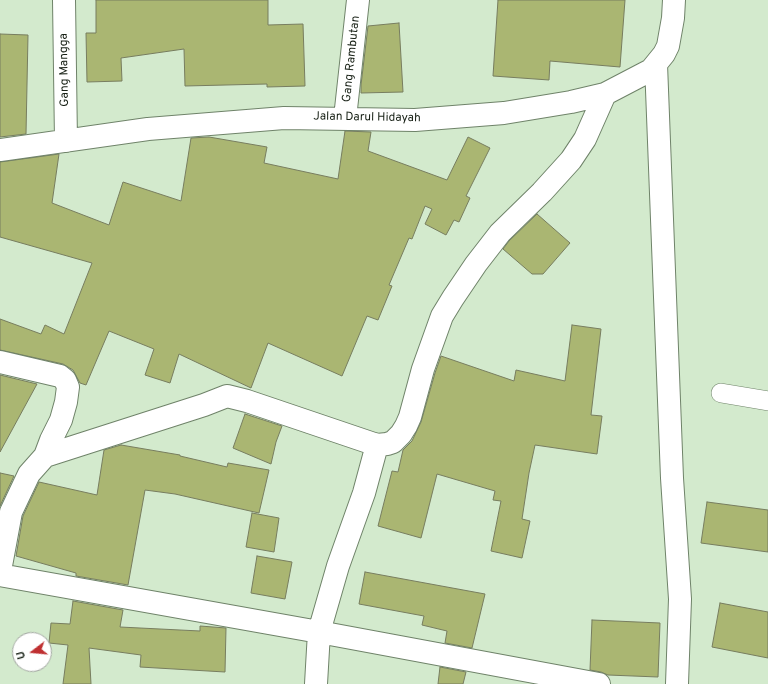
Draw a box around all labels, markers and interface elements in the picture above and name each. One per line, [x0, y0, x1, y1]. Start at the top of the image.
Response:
street label: Gang Rambutan [340, 15, 364, 103]
street label: Gang Mangga [57, 33, 73, 107]
street label: Jalan Darul Hidayah [313, 110, 421, 126]
north arrow [12, 632, 52, 672]
text: U [14, 649, 29, 661]

